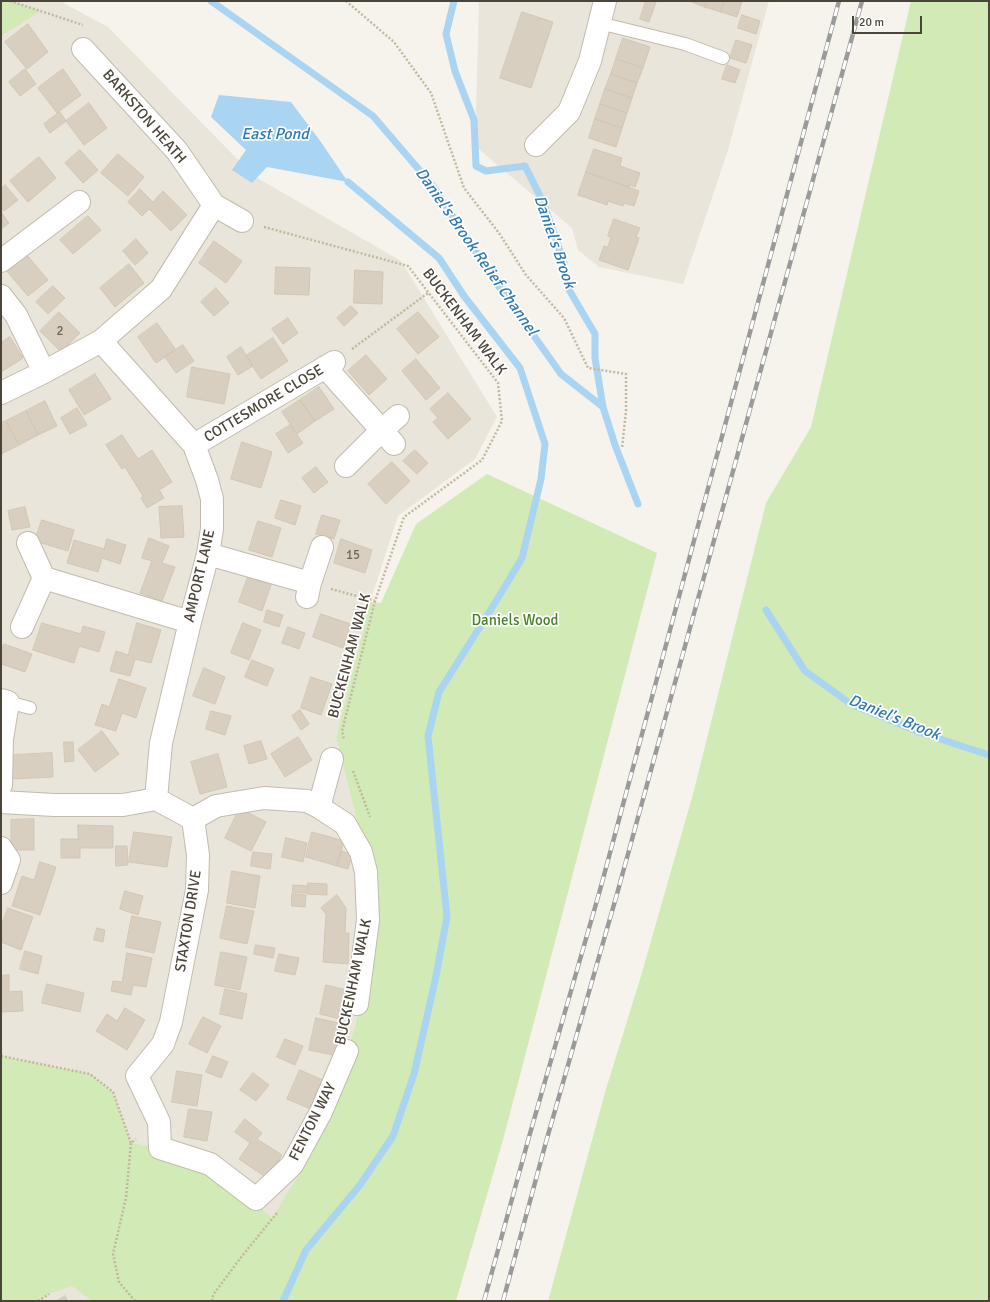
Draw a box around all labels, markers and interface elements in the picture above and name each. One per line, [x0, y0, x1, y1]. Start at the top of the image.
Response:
scale bar [854, 8, 924, 34]
text: 20 m [859, 15, 884, 30]
street label: BARKSTON HEATH [98, 66, 190, 168]
water label: East Pond [241, 125, 309, 145]
water label: Daniel's Brook Relief Channel [411, 164, 541, 340]
water label: Daniel's Brook [529, 193, 579, 291]
street label: BUCKENHAM WALK [418, 265, 510, 379]
house number: 2 [56, 324, 64, 340]
street label: COTTESMORE CLOSE [201, 361, 327, 447]
street label: AMPORT LANE [181, 528, 219, 624]
house number: 15 [346, 548, 360, 564]
street label: BUCKENHAM WALK [325, 592, 375, 720]
park label: Daniels Wood [472, 612, 558, 630]
water label: Daniel's Brook [845, 691, 943, 745]
street label: STAXTON DRIVE [172, 869, 206, 973]
street label: BUCKENHAM WALK [332, 917, 376, 1047]
street label: FENTON WAY [286, 1080, 340, 1164]

